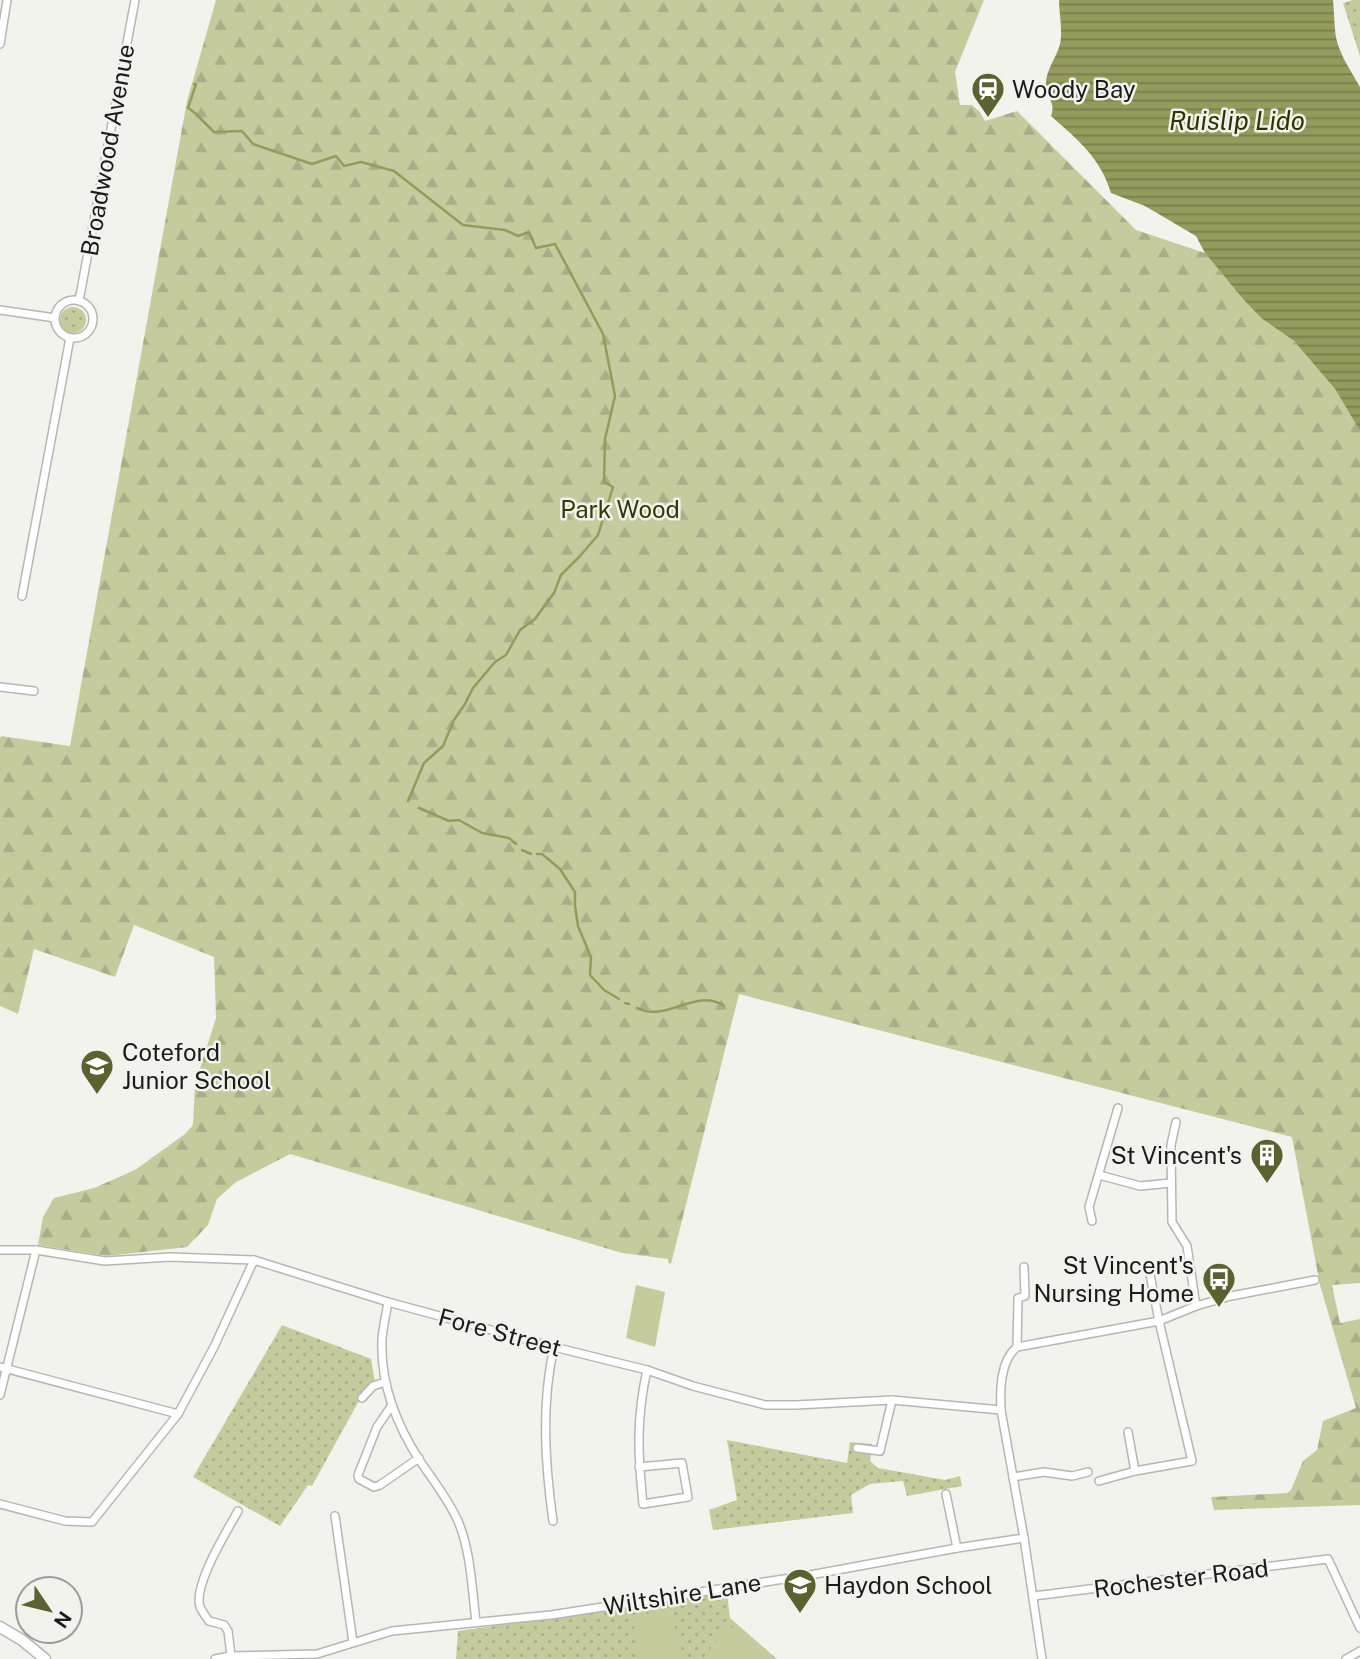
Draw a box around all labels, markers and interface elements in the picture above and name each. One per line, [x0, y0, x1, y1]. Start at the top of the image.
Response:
street label: Broadwood Avenue [75, 42, 139, 258]
station icon: Woody Bay [969, 70, 1007, 119]
place label: Woody Bay [1012, 75, 1136, 103]
water label: Ruislip Lido [1169, 105, 1305, 136]
park label: Park Wood [560, 495, 680, 523]
place label: Coteford Junior School [122, 1038, 271, 1094]
school or university icon: Coteford Junior School [78, 1047, 116, 1096]
building icon: St Vincent's [1248, 1136, 1286, 1185]
place label: St Vincent's [1111, 1141, 1242, 1169]
place label: St Vincent's Nursing Home [1033, 1251, 1194, 1307]
bus stop icon: St Vincent's Nursing Home [1200, 1260, 1238, 1309]
street label: Fore Street [436, 1302, 564, 1362]
street label: Rochester Road [1092, 1553, 1270, 1603]
school or university icon: Haydon School [781, 1566, 819, 1615]
street label: Wiltshire Lane [601, 1568, 763, 1620]
place label: Haydon School [824, 1571, 993, 1599]
north arrow [14, 1575, 84, 1645]
text: N [50, 1607, 76, 1632]

